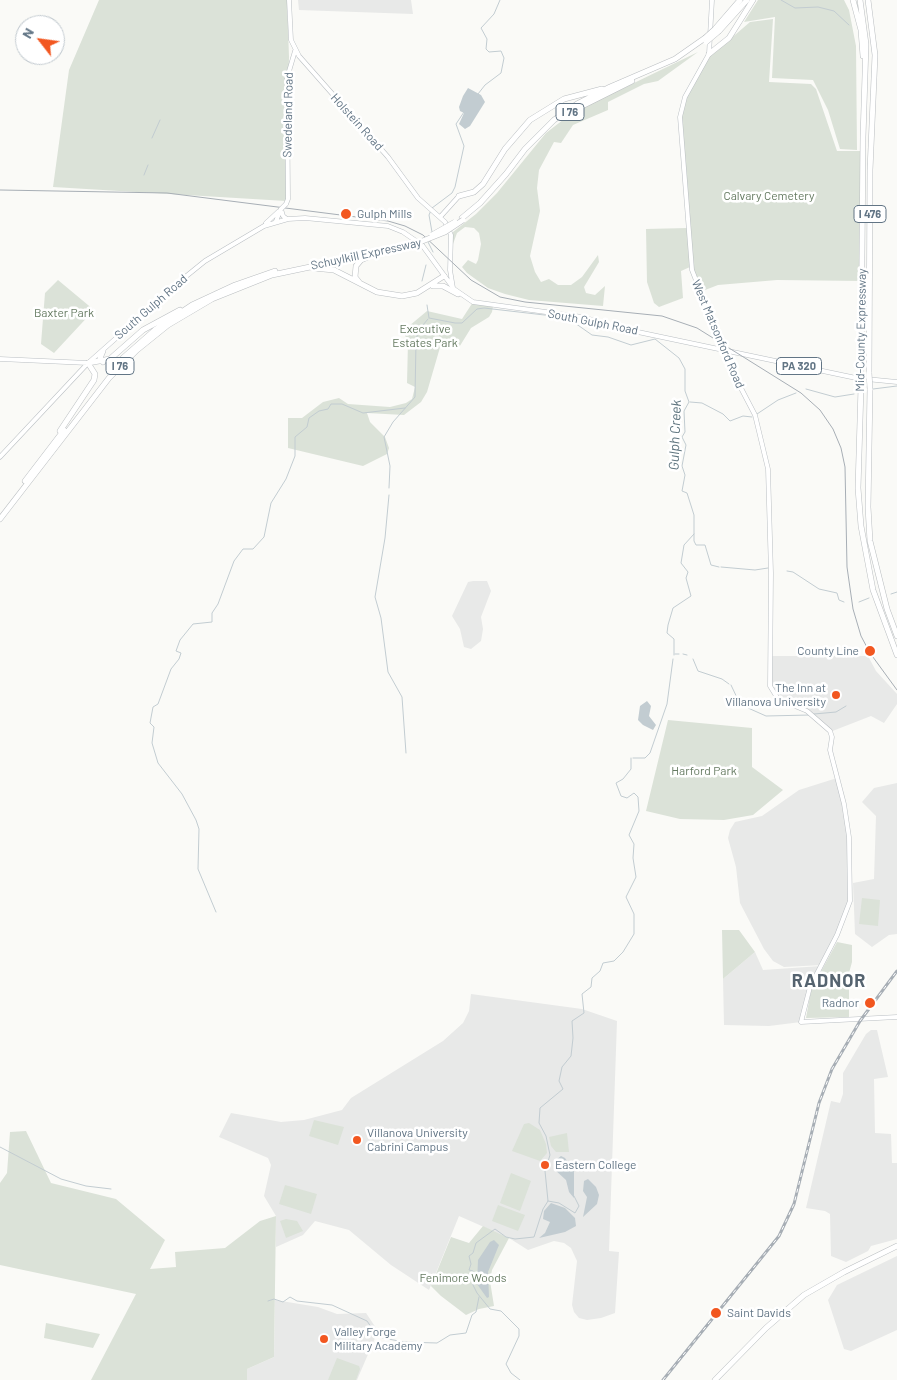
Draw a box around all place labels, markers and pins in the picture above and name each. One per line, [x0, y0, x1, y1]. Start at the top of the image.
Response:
marker: Gulph Mills [339, 207, 353, 221]
place label: Gulph Mills [357, 207, 412, 221]
place label: County Line [797, 644, 859, 658]
marker: County Line [863, 644, 877, 658]
place label: The Inn at Villanova University [725, 681, 826, 709]
marker: The Inn at Villanova University [830, 689, 842, 701]
place label: Radnor [822, 996, 859, 1010]
marker: Radnor [863, 996, 877, 1010]
place label: Villanova University Cabrini Campus [367, 1126, 468, 1154]
marker: Villanova University Cabrini Campus [351, 1134, 363, 1146]
place label: Eastern College [555, 1158, 637, 1172]
marker: Eastern College [539, 1159, 551, 1171]
marker: Saint Davids [709, 1306, 723, 1320]
place label: Saint Davids [727, 1306, 791, 1320]
place label: Valley Forge Military Academy [334, 1325, 422, 1353]
marker: Valley Forge Military Academy [318, 1333, 330, 1345]

